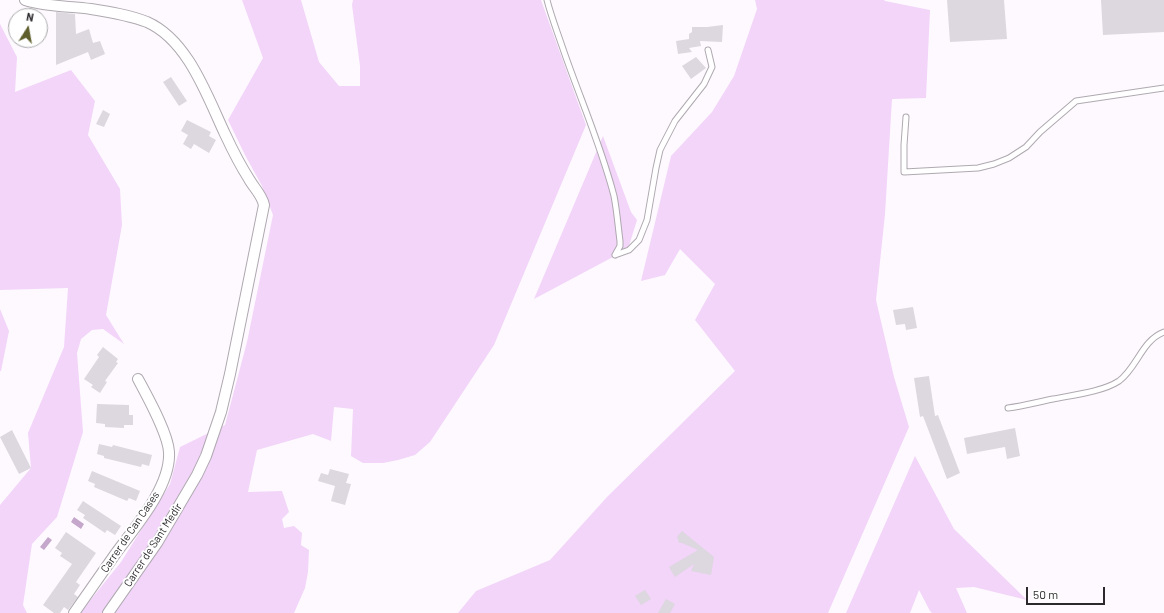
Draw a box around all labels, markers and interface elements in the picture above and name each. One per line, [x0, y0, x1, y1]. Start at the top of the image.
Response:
north arrow [8, 8, 48, 48]
text: N [25, 10, 35, 24]
street label: Carrer de Can Cases [98, 489, 162, 575]
street label: Carrer de Sant Medir [121, 501, 185, 589]
scale bar [1028, 579, 1107, 605]
text: 50 m [1033, 587, 1058, 601]

